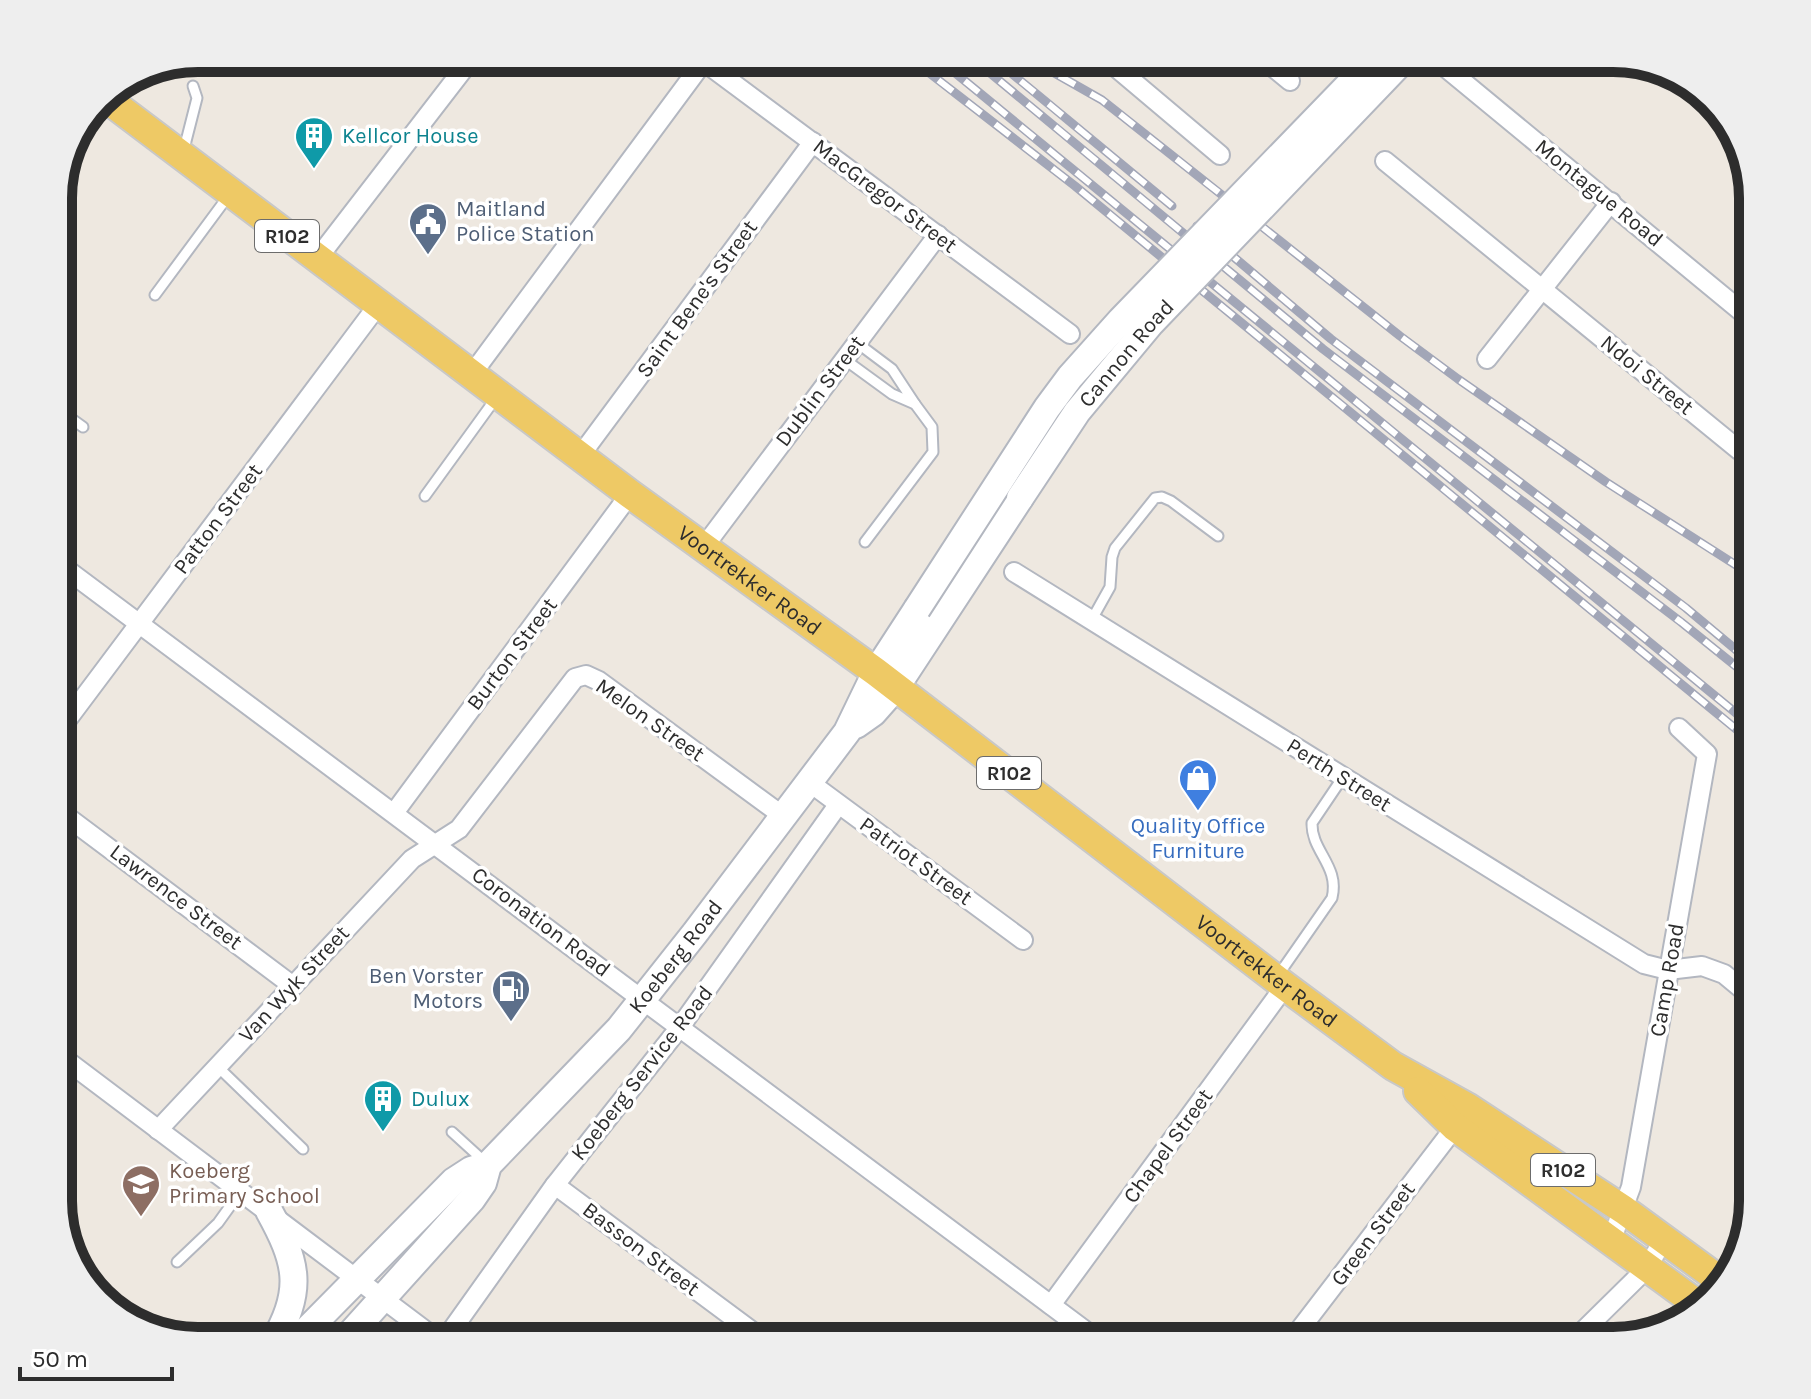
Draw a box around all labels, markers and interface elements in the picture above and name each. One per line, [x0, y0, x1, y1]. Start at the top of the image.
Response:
building icon: Kellcor House [293, 115, 335, 170]
place label: Kellcor House [342, 123, 478, 149]
street label: MacGregor Street [808, 133, 962, 259]
street label: Montague Road [1530, 133, 1668, 253]
place label: Maitland Police Station [456, 196, 595, 247]
public building icon: Maitland Police Station [407, 201, 449, 256]
street label: Saint Bene's Street [631, 215, 763, 383]
road number: R102 [255, 220, 319, 252]
street label: Cannon Road [1073, 294, 1180, 413]
street label: Dublin Street [770, 330, 870, 452]
street label: Ndoi Street [1595, 330, 1699, 420]
street label: Patton Street [168, 459, 268, 579]
street label: Voortrekker Road [673, 520, 827, 641]
street label: Burton Street [461, 593, 563, 715]
street label: Melon Street [591, 673, 709, 767]
street label: Perth Street [1282, 733, 1396, 817]
road number: R102 [977, 757, 1041, 789]
shop icon: Quality Office Furniture [1177, 757, 1219, 812]
street label: Patriot Street [855, 811, 977, 911]
place label: Quality Office Furniture [1131, 813, 1265, 864]
street label: Lawrence Street [105, 839, 247, 955]
street label: Coronation Road [467, 861, 615, 983]
street label: Koeberg Road [623, 895, 728, 1019]
street label: Voortrekker Road [1190, 909, 1343, 1033]
street label: Van Wyk Street [233, 920, 355, 1048]
street label: Camp Road [1644, 921, 1690, 1039]
place label: Ben Vorster Motors [369, 963, 483, 1014]
fuel station icon: Ben Vorster Motors [490, 968, 532, 1023]
street label: Koeberg Service Road [566, 980, 718, 1166]
building icon: Dulux [362, 1078, 404, 1133]
street label: Chapel Street [1118, 1084, 1218, 1208]
place label: Dulux [411, 1086, 470, 1112]
road number: R102 [1531, 1154, 1595, 1186]
place label: Koeberg Primary School [169, 1158, 320, 1209]
school or university icon: Koeberg Primary School [120, 1163, 162, 1218]
street label: Green Street [1325, 1177, 1421, 1291]
street label: Basson Street [577, 1197, 705, 1301]
scale bar [20, 1331, 172, 1381]
text: 50 m [32, 1345, 88, 1373]

